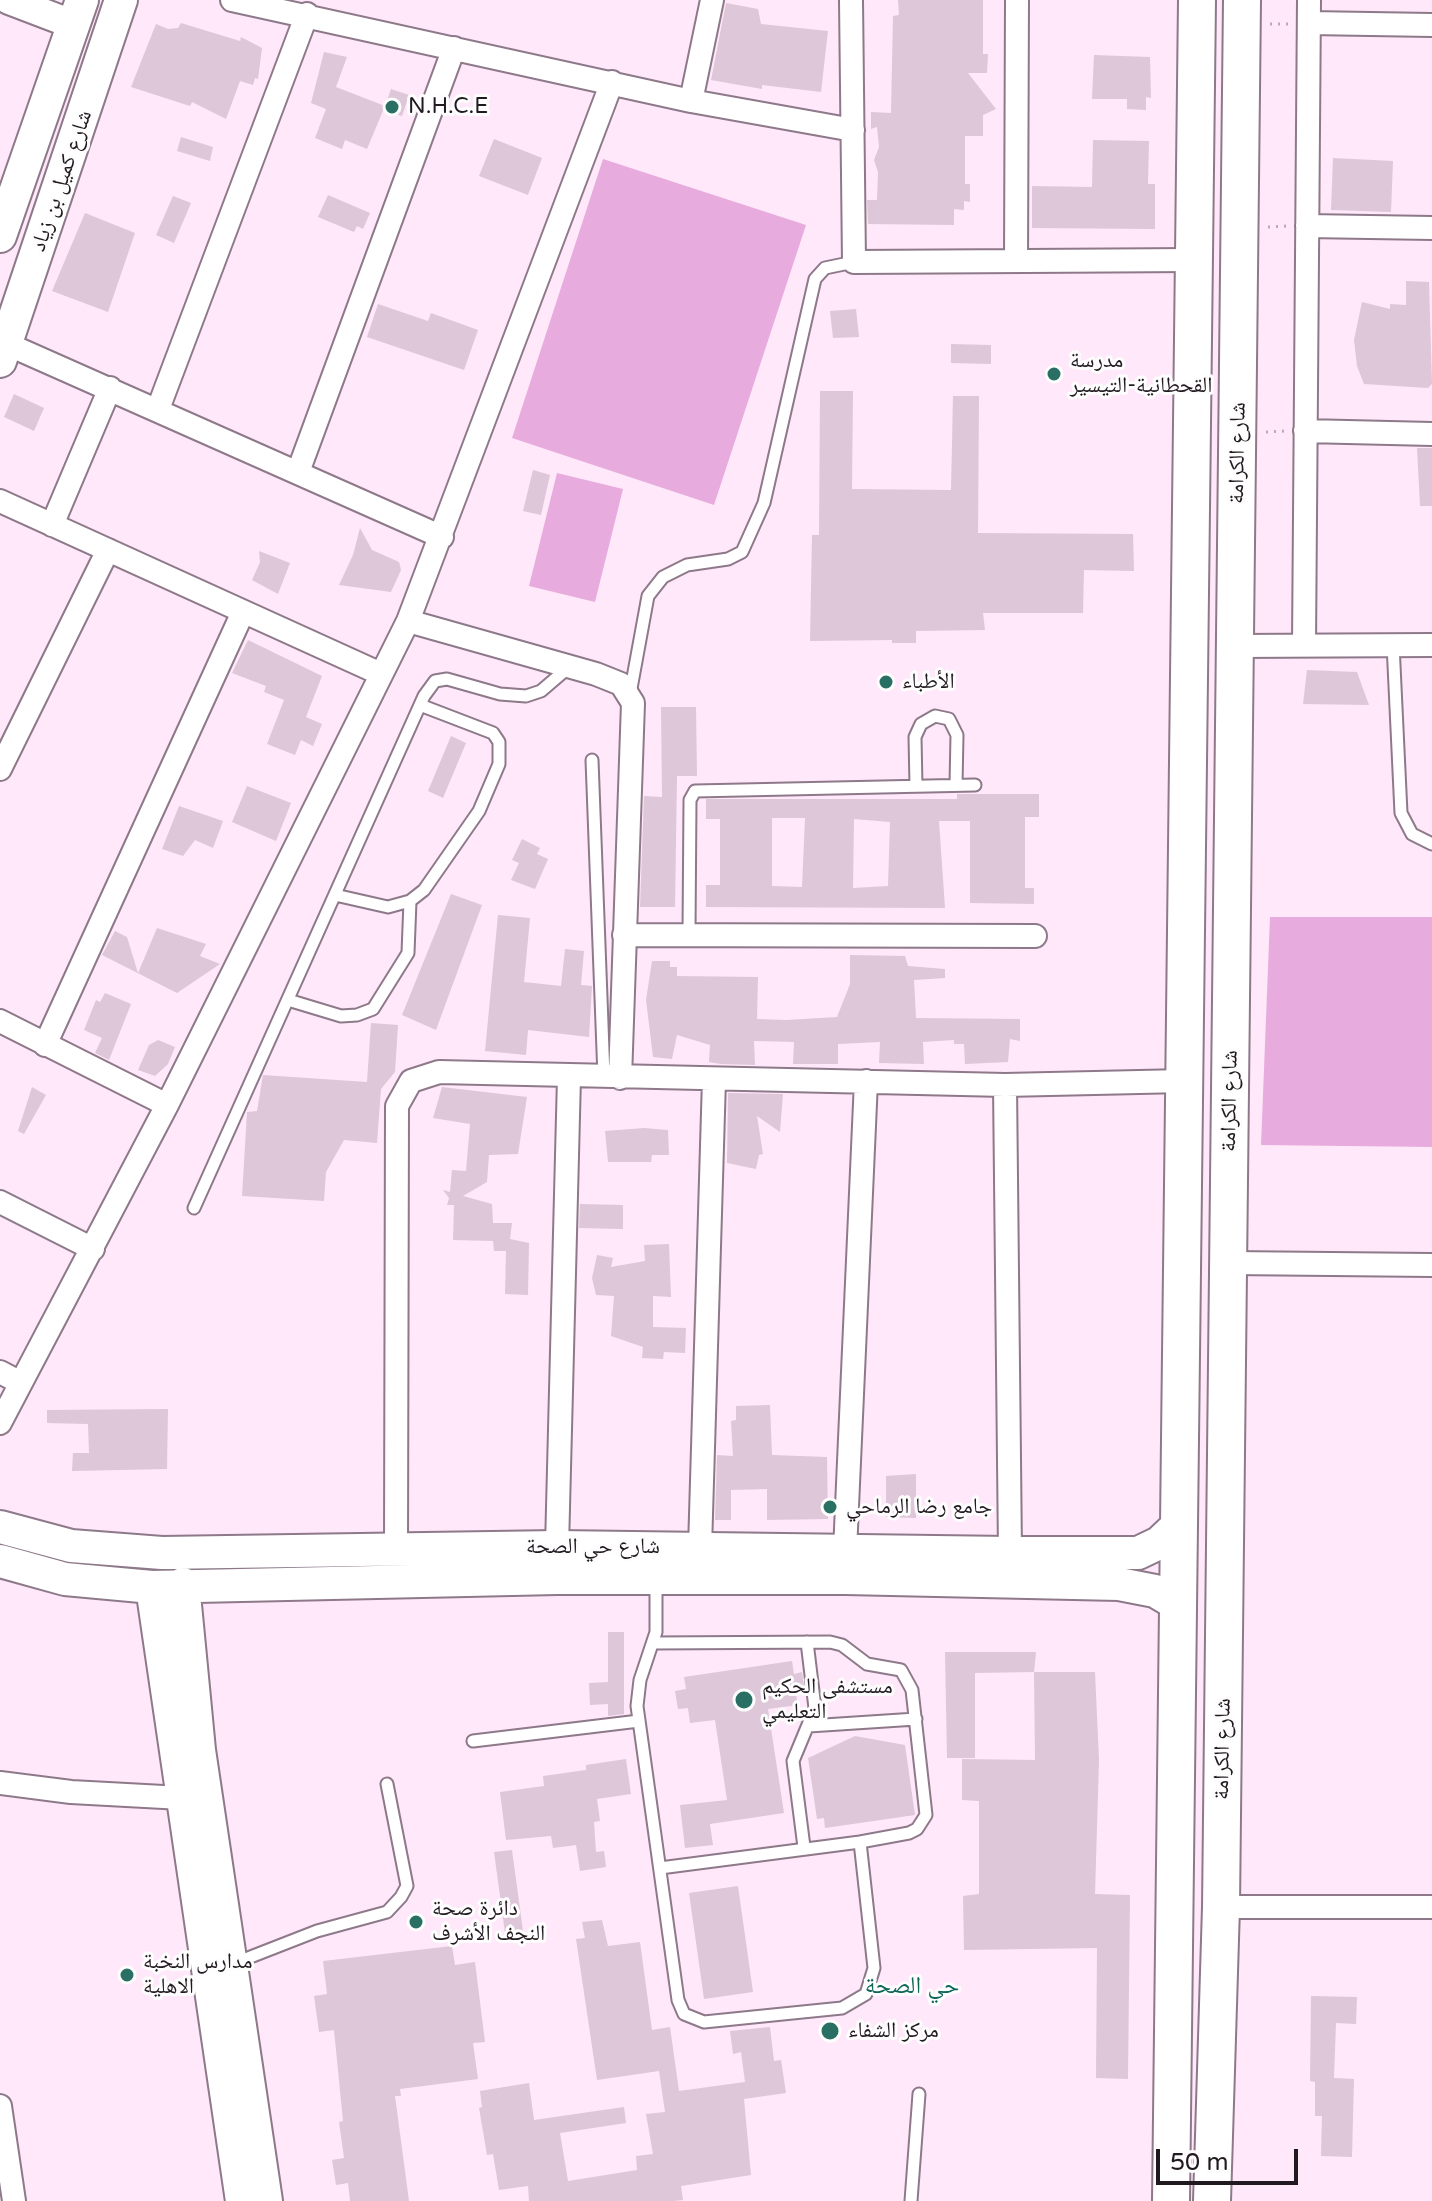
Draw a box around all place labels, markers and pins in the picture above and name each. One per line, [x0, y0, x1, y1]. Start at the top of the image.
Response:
place label: N.H.C.E [408, 94, 488, 120]
marker: N.H.C.E [383, 98, 401, 116]
place label: مدرسة القحطانية-التيسير [1070, 348, 1212, 400]
marker: مدرسة القحطانية-التيسير [1045, 365, 1063, 383]
place label: الأطباء [902, 669, 955, 695]
marker: الأطباء [877, 673, 895, 691]
place label: جامع رضا الرماحي [846, 1494, 992, 1520]
marker: جامع رضا الرماحي [821, 1498, 839, 1516]
place label: مستشفى الحكيم التعليمي [762, 1674, 893, 1726]
marker: مستشفى الحكيم التعليمي [733, 1689, 755, 1711]
place label: دائرة صحة النجف الأشرف [432, 1896, 545, 1948]
marker: دائرة صحة النجف الأشرف [407, 1913, 425, 1931]
place label: مدارس النخبة الاهلية [143, 1949, 253, 2000]
marker: مدارس النخبة الاهلية [118, 1966, 136, 1984]
place label: مركز الشفاء [848, 2018, 939, 2044]
marker: مركز الشفاء [819, 2020, 841, 2042]

